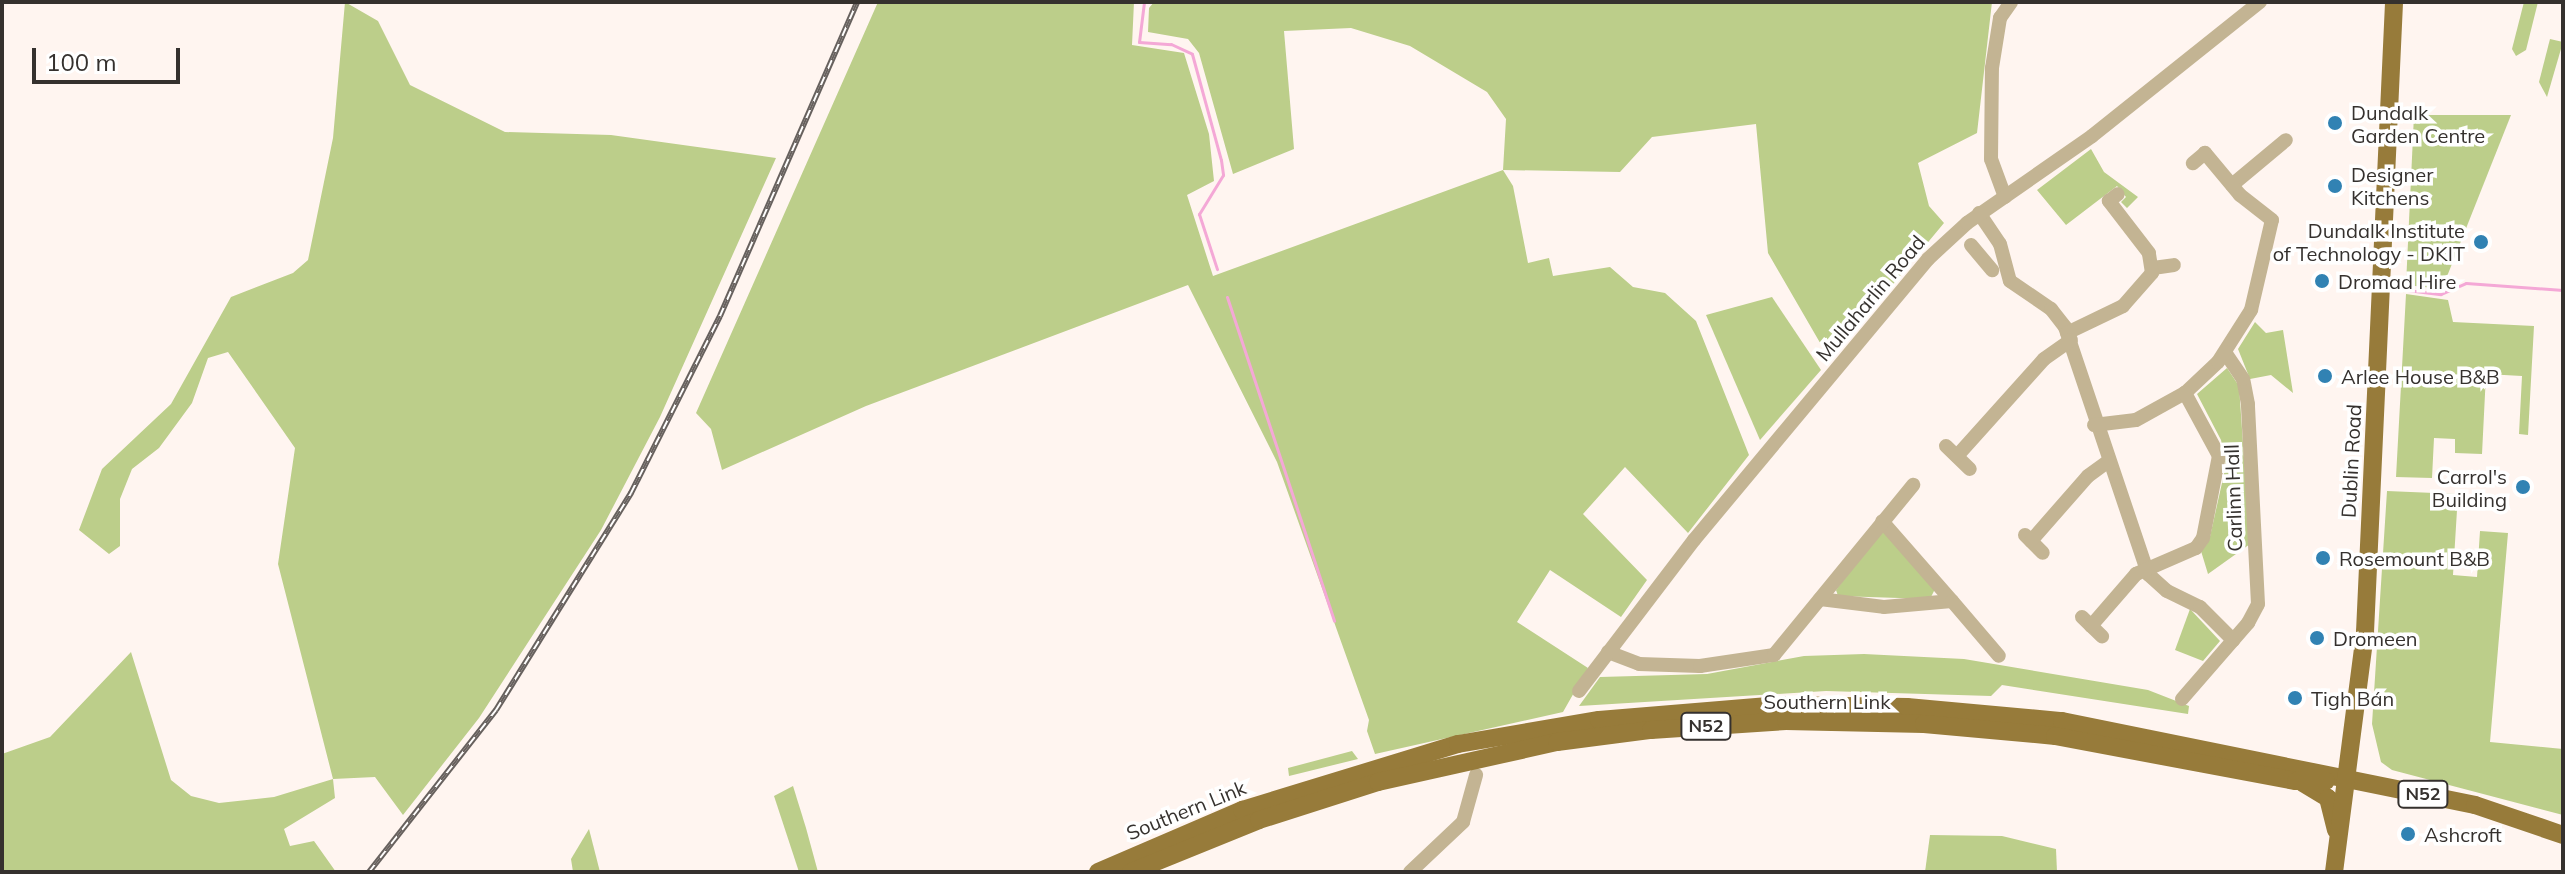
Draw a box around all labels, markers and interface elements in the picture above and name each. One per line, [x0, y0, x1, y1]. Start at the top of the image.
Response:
scale bar [36, 32, 184, 82]
text: 100 m [46, 47, 117, 77]
place label: Dundalk Garden Centre [2351, 100, 2485, 147]
marker: Dundalk Garden Centre [2326, 114, 2344, 132]
place label: Designer Kitchens [2351, 162, 2433, 209]
marker: Designer Kitchens [2326, 177, 2344, 195]
place label: Dundalk Institute of Technology - DKIT [2273, 218, 2465, 265]
street label: Mullaharlin Road [1810, 230, 1930, 366]
marker: Dundalk Institute of Technology - DKIT [2472, 233, 2490, 251]
place label: Dromad Hire [2338, 269, 2456, 293]
marker: Dromad Hire [2313, 272, 2331, 290]
place label: Arlee House B&B [2341, 364, 2500, 388]
marker: Arlee House B&B [2316, 367, 2334, 385]
street label: Dublin Road [2336, 403, 2366, 519]
street label: Carlinn Hall [2219, 444, 2247, 552]
place label: Carrol's Building [2432, 464, 2507, 511]
marker: Carrol's Building [2514, 478, 2532, 496]
place label: Rosemount B&B [2339, 546, 2490, 570]
marker: Rosemount B&B [2314, 549, 2332, 567]
place label: Dromeen [2333, 626, 2418, 650]
marker: Dromeen [2308, 629, 2326, 647]
place label: Tigh Bán [2311, 686, 2394, 710]
street label: Southern Link [1764, 689, 1890, 713]
marker: Tigh Bán [2286, 689, 2304, 707]
road number: N52 [1680, 712, 1732, 740]
street label: Southern Link [1123, 775, 1249, 845]
road number: N52 [2397, 780, 2449, 808]
place label: Ashcroft [2424, 822, 2502, 846]
marker: Ashcroft [2399, 825, 2417, 843]

